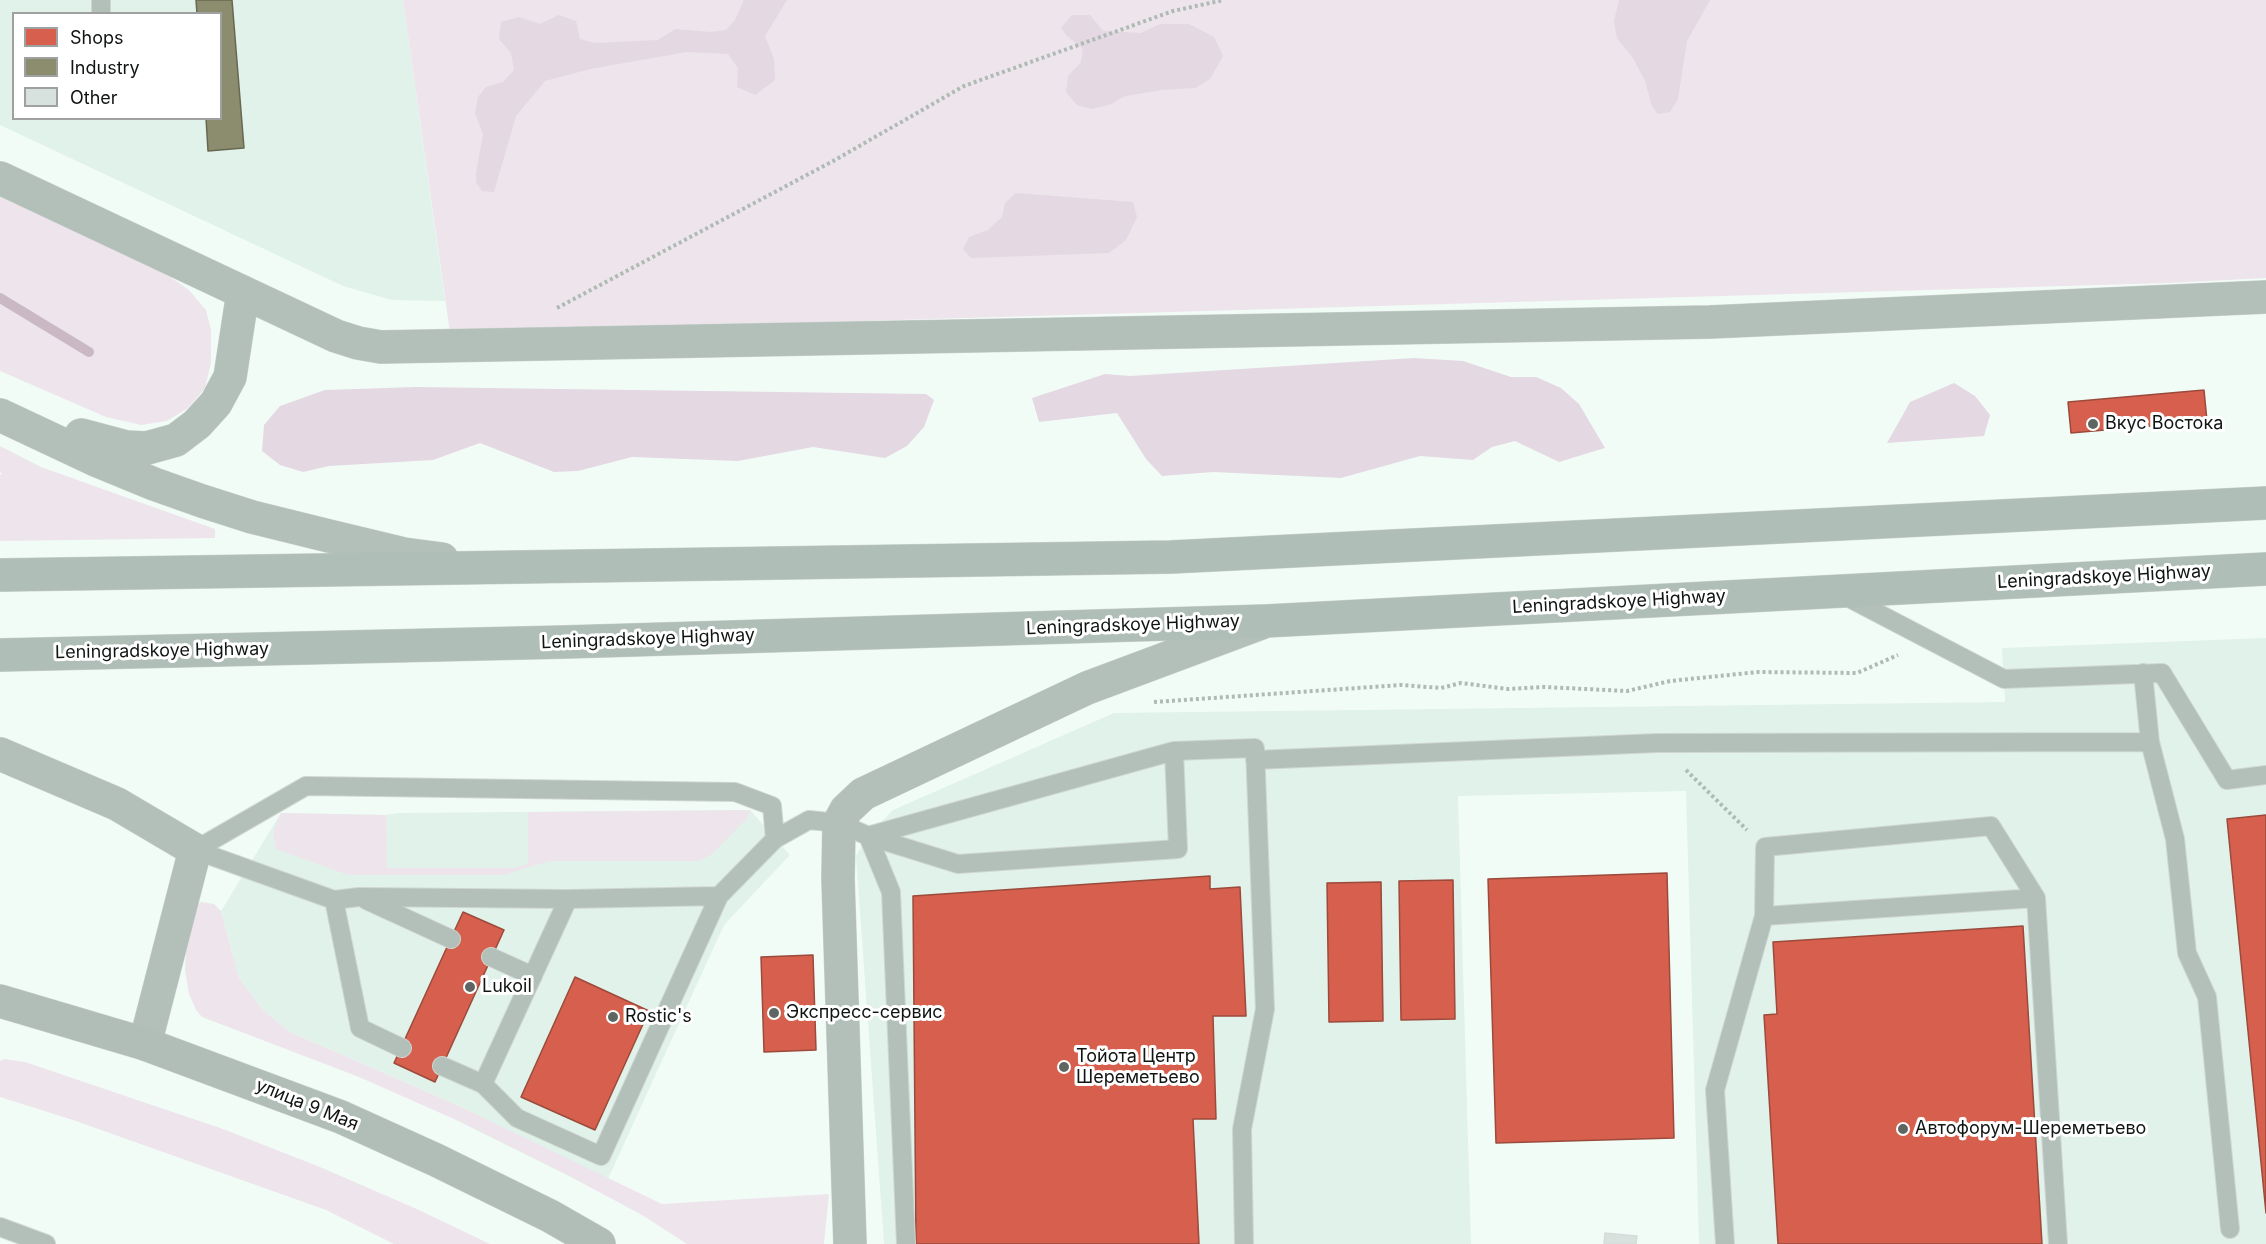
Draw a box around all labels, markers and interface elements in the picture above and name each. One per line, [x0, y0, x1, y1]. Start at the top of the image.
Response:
legend [12, 12, 222, 120]
text: Shops [70, 27, 124, 48]
text: Industry [70, 57, 140, 78]
text: Other [70, 87, 118, 108]
place label: Вкус Востока [2105, 413, 2223, 435]
marker: Вкус Востока [2086, 417, 2100, 431]
street label: Leningradskoye Highway [1997, 561, 2211, 593]
street label: Leningradskoye Highway [1512, 586, 1726, 618]
street label: Leningradskoye Highway [1026, 610, 1240, 640]
street label: Leningradskoye Highway [541, 624, 755, 654]
street label: Leningradskoye Highway [55, 638, 269, 664]
place label: Lukoil [482, 976, 532, 998]
marker: Lukoil [463, 980, 477, 994]
place label: Экспресс-сервис [786, 1002, 943, 1024]
place label: Rostic's [625, 1006, 692, 1028]
marker: Экспресс-сервис [767, 1006, 781, 1020]
marker: Rostic's [606, 1010, 620, 1024]
place label: Тойота Центр Шереметьево [1076, 1046, 1200, 1088]
marker: Тойота Центр Шереметьево [1057, 1060, 1071, 1074]
street label: улица 9 Мая [253, 1075, 361, 1135]
place label: Автофорум-Шереметьево [1915, 1118, 2146, 1140]
marker: Автофорум-Шереметьево [1896, 1122, 1910, 1136]

